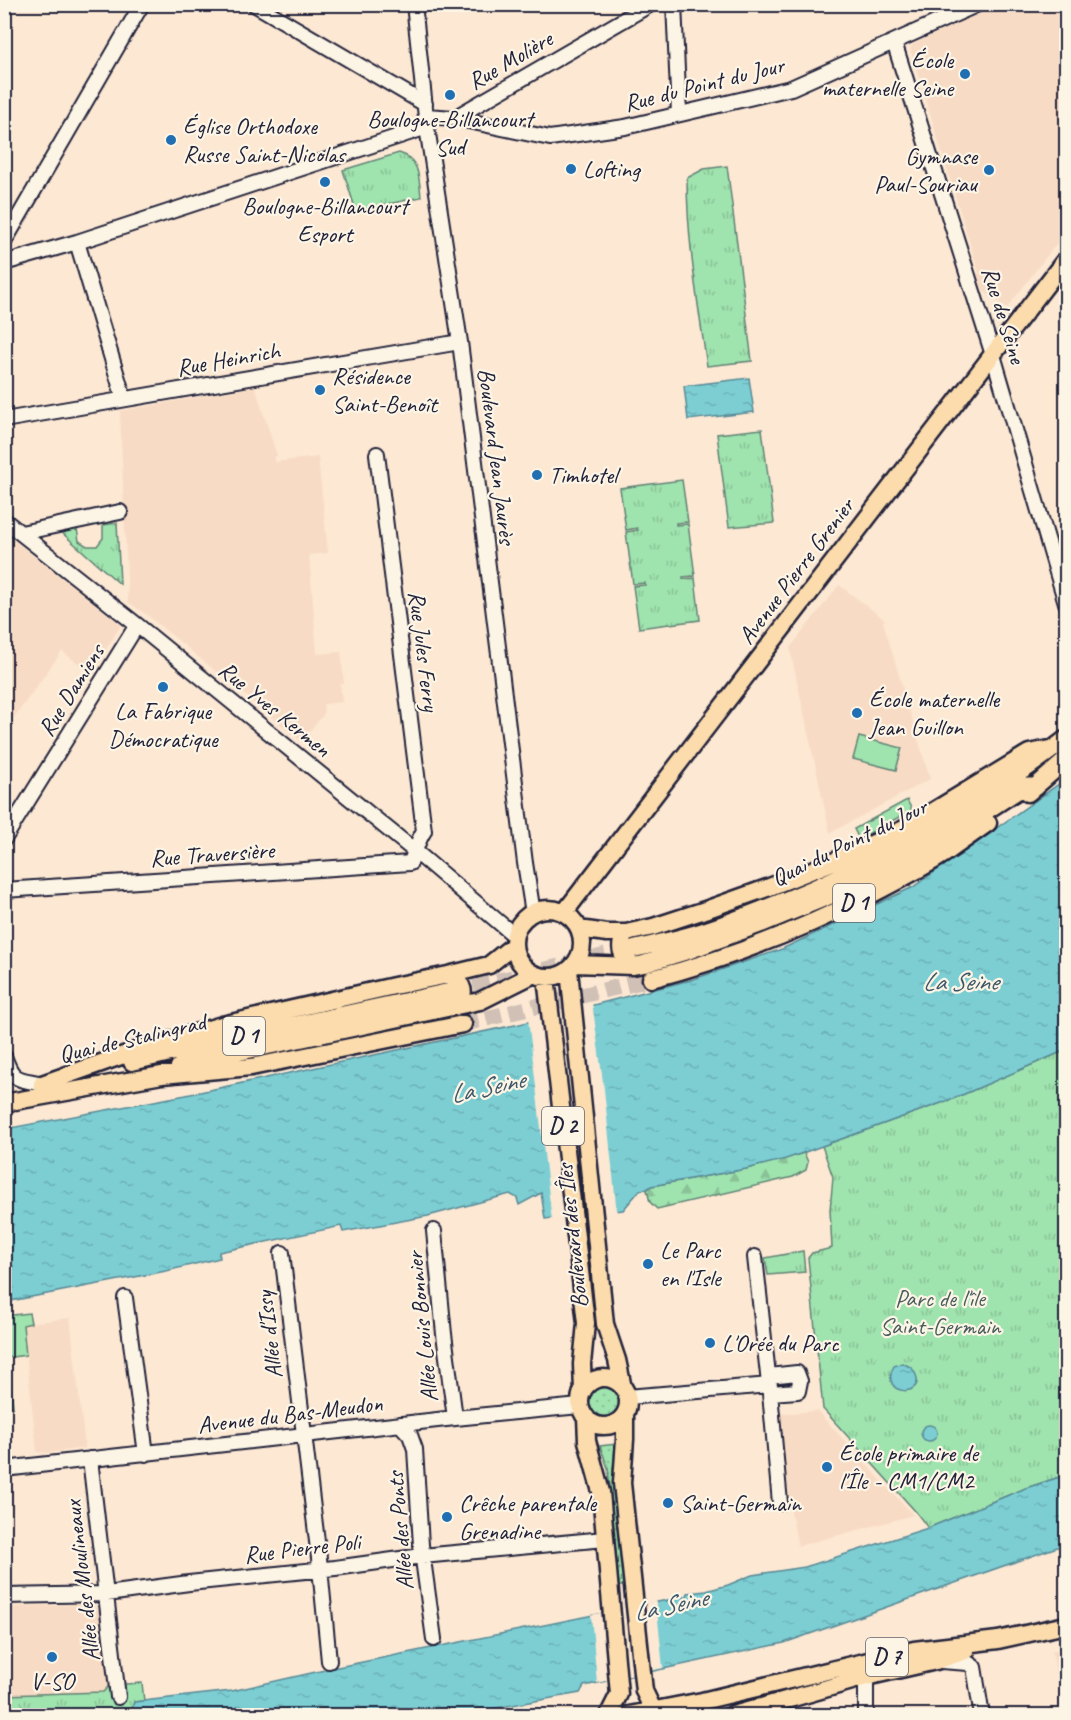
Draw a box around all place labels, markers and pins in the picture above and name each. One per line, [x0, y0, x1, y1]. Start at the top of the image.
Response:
place label: École maternelle Seine [822, 45, 955, 103]
marker: École maternelle Seine [958, 67, 972, 81]
marker: Boulogne-Billancourt Sud [443, 88, 457, 102]
place label: Boulogne-Billancourt Sud [367, 104, 536, 162]
place label: Église Orthodoxe Russe Saint-Nicolas [183, 111, 347, 169]
marker: Église Orthodoxe Russe Saint-Nicolas [164, 133, 178, 147]
place label: Gymnase Paul-Souriau [874, 141, 979, 199]
place label: Lofting [583, 154, 642, 184]
marker: Lofting [564, 162, 578, 176]
marker: Gymnase Paul-Souriau [982, 163, 996, 177]
marker: Boulogne-Billancourt Esport [318, 175, 332, 189]
place label: Boulogne-Billancourt Esport [242, 191, 411, 249]
place label: Résidence Saint-Benoît [332, 361, 439, 419]
marker: Résidence Saint-Benoît [313, 383, 327, 397]
place label: Timhotel [549, 460, 621, 490]
marker: Timhotel [530, 468, 544, 482]
marker: La Fabrique Démocratique [156, 680, 170, 694]
place label: École maternelle Jean Guillon [868, 684, 1001, 742]
place label: La Fabrique Démocratique [109, 696, 220, 754]
marker: École maternelle Jean Guillon [850, 706, 864, 720]
place label: Le Parc en l'Isle [660, 1235, 723, 1293]
marker: Le Parc en l'Isle [641, 1257, 655, 1271]
place label: L'Orée du Parc [722, 1328, 840, 1358]
marker: L'Orée du Parc [703, 1336, 717, 1350]
place label: École primaire de l'Île - CM1/CM2 [839, 1438, 980, 1496]
marker: École primaire de l'Île - CM1/CM2 [820, 1460, 834, 1474]
place label: Crêche parentale Grenadine [459, 1488, 598, 1546]
place label: Saint-Germain [680, 1488, 802, 1518]
marker: Saint-Germain [661, 1496, 675, 1510]
marker: Crêche parentale Grenadine [440, 1510, 454, 1524]
marker: V-SO [45, 1650, 59, 1664]
place label: V-SO [30, 1666, 77, 1696]

